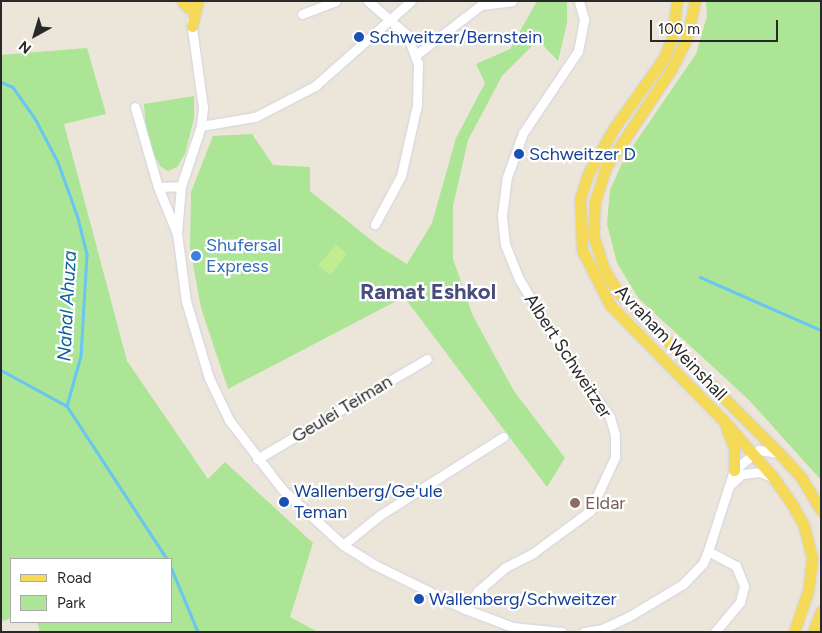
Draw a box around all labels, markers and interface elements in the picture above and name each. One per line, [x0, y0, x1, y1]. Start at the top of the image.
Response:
north arrow [10, 10, 60, 60]
scale bar [652, 10, 780, 42]
text: 100 m [658, 20, 700, 38]
place label: Schweitzer/Bernstein [369, 26, 542, 48]
marker: Schweitzer/Bernstein [353, 31, 365, 43]
text: N [16, 37, 35, 57]
place label: Schweitzer D [529, 143, 636, 165]
marker: Schweitzer D [513, 148, 525, 160]
place label: Shufersal Express [206, 235, 281, 278]
water label: Nahal Ahuza [53, 250, 81, 362]
marker: Shufersal Express [190, 250, 202, 262]
district label: Ramat Eshkol [360, 279, 496, 305]
street label: Avraham Weinshall [611, 281, 731, 405]
street label: Albert Schweitzer [520, 290, 616, 422]
street label: Geulei Teiman [288, 371, 396, 447]
place label: Wallenberg/Ge'ule Teman [294, 481, 442, 524]
place label: Eldar [585, 492, 625, 514]
marker: Wallenberg/Ge'ule Teman [278, 496, 290, 508]
marker: Eldar [569, 497, 581, 509]
legend [10, 558, 172, 623]
text: Road [57, 569, 92, 587]
place label: Wallenberg/Schweitzer [429, 588, 617, 610]
marker: Wallenberg/Schweitzer [413, 593, 425, 605]
text: Park [57, 594, 86, 612]

